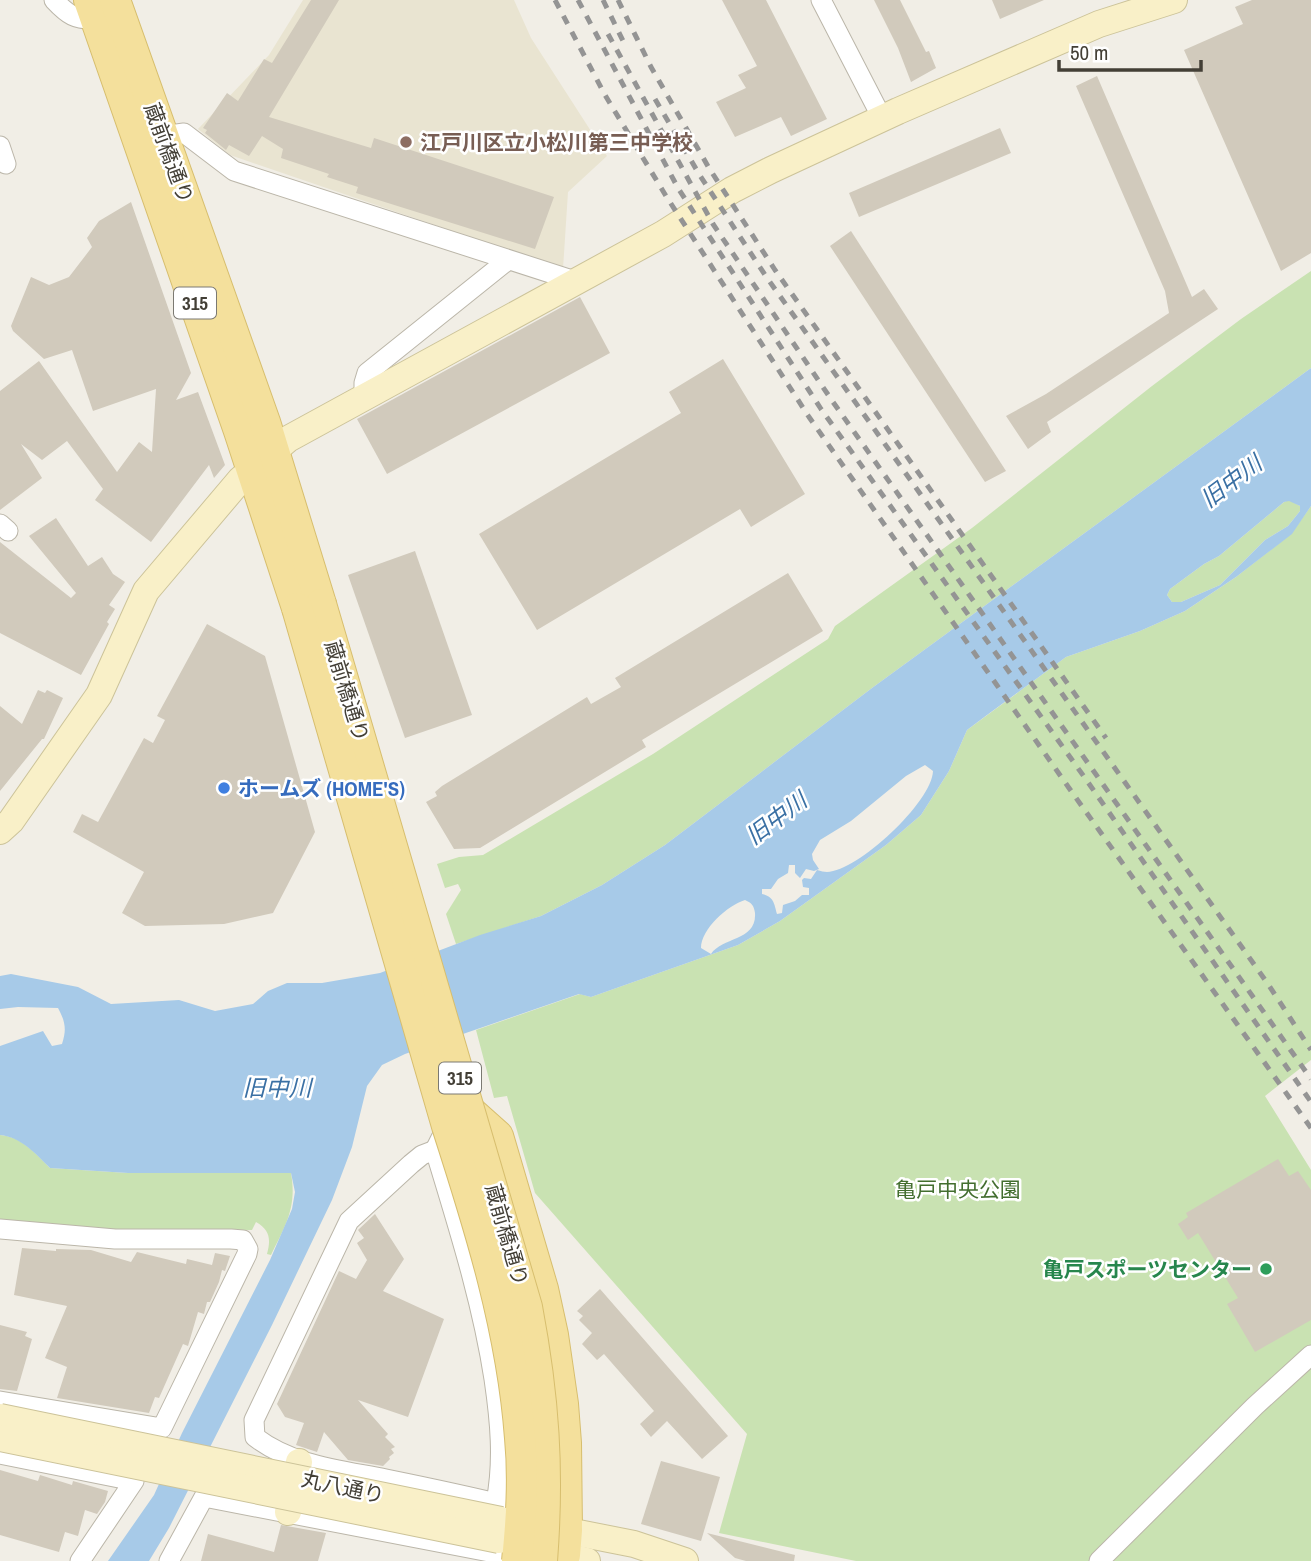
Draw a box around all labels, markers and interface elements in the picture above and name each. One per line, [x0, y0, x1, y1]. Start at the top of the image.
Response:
scale bar [1059, 28, 1201, 72]
text: 50 m [1070, 38, 1108, 67]
street label: 蔵前橋通り [137, 99, 201, 207]
place label: 江戸川区立小松川第三中学校 [420, 128, 693, 157]
marker: 江戸川区立小松川第三中学校 [398, 134, 414, 150]
road number: 315 [174, 288, 216, 318]
water label: 旧中川 [1194, 446, 1270, 514]
street label: 蔵前橋通り [318, 637, 376, 745]
place label: ホームズ (HOME'S) [238, 774, 405, 803]
marker: ホームズ (HOME'S) [216, 780, 232, 796]
water label: 旧中川 [739, 783, 815, 851]
road number: 315 [439, 1062, 481, 1094]
water label: 旧中川 [243, 1072, 315, 1103]
park label: 亀戸中央公園 [895, 1175, 1021, 1204]
street label: 蔵前橋通り [479, 1181, 535, 1289]
place label: 亀戸スポーツセンター [1042, 1255, 1252, 1284]
marker: 亀戸スポーツセンター [1258, 1261, 1274, 1277]
street label: 丸八通り [299, 1464, 387, 1510]

